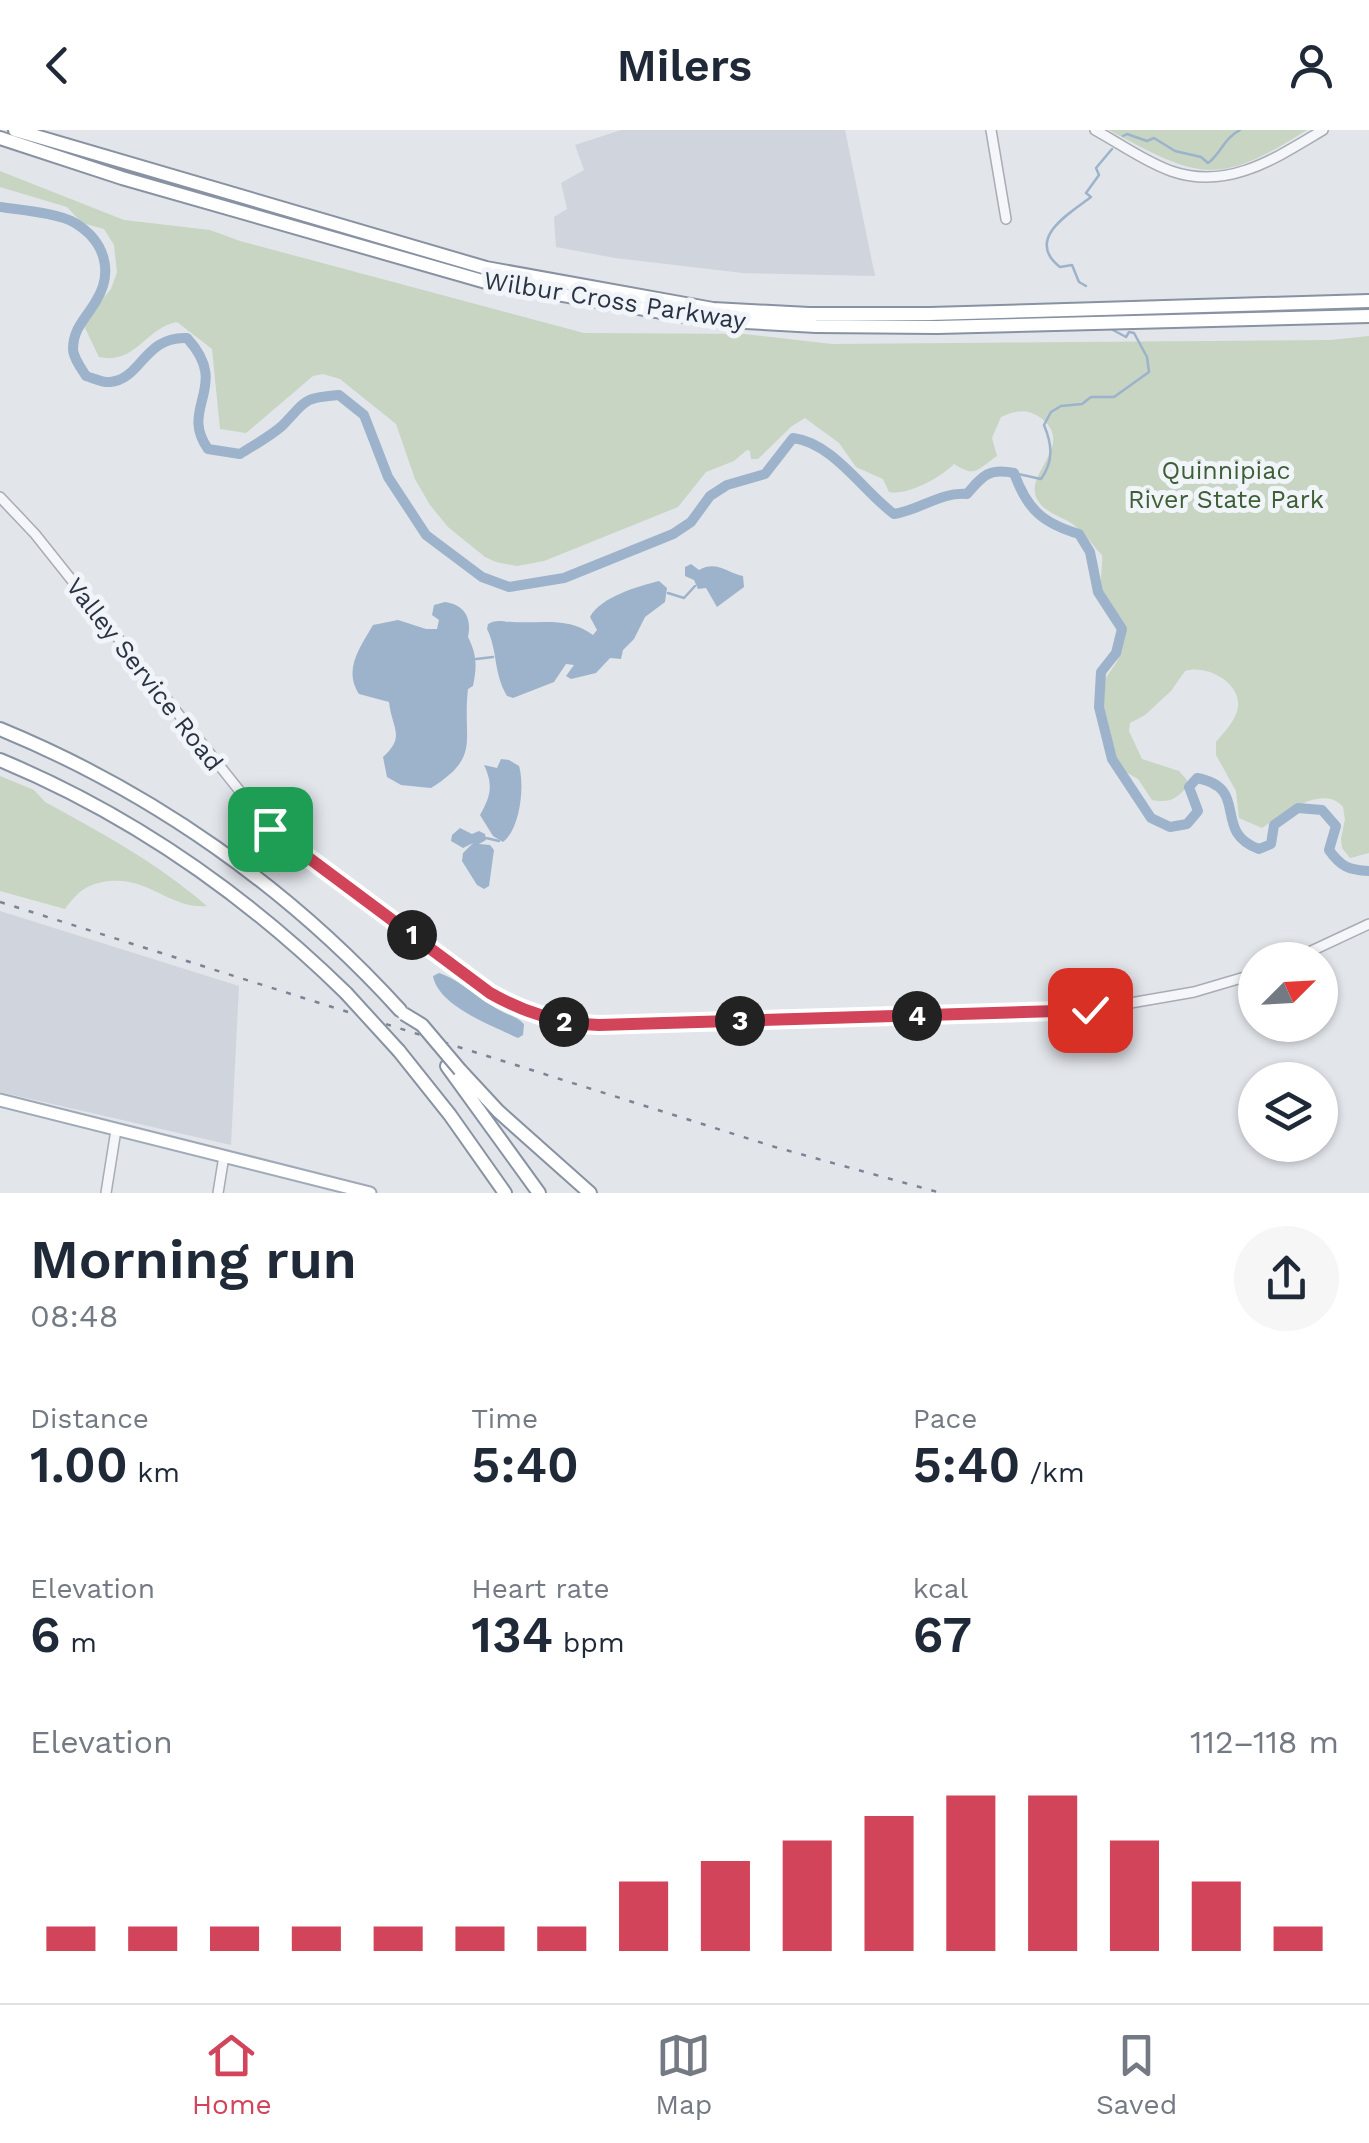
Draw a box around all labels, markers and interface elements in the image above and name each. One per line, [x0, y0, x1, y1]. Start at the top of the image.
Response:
icon: back [30, 38, 85, 93]
icon: person [1284, 38, 1339, 93]
text: Milers [617, 39, 752, 92]
street label: Wilbur Cross Parkway [482, 265, 748, 336]
park label: Quinnipiac River State Park [1128, 456, 1324, 514]
street label: Valley Service Road [60, 572, 229, 777]
pin [228, 787, 313, 872]
icon: arrive [243, 802, 298, 857]
pin: 1 [387, 910, 437, 960]
text: 1 [406, 918, 418, 951]
north arrow [1238, 942, 1338, 1042]
map controls [1238, 942, 1338, 1162]
pin [1048, 968, 1133, 1053]
icon: check [1063, 983, 1118, 1038]
pin: 4 [892, 991, 942, 1041]
pin: 3 [715, 996, 765, 1046]
pin: 2 [539, 997, 589, 1047]
text: 4 [908, 999, 926, 1032]
text: 3 [732, 1004, 748, 1037]
text: 2 [556, 1005, 572, 1038]
button: layers [1238, 1062, 1338, 1162]
button: share [1234, 1226, 1339, 1331]
text: Morning run [30, 1227, 357, 1291]
text: 08:48 [30, 1297, 118, 1335]
text: Distance [30, 1402, 149, 1435]
text: Time [471, 1402, 538, 1435]
text: Pace [913, 1402, 977, 1435]
text: 1.00 [30, 1435, 128, 1494]
text: 5:40 [471, 1435, 579, 1494]
text: 5:40 [913, 1435, 1020, 1494]
text: km [128, 1456, 180, 1489]
text: /km [1020, 1456, 1085, 1489]
text: Elevation [30, 1572, 155, 1605]
text: Heart rate [471, 1572, 610, 1605]
text: kcal [913, 1572, 968, 1605]
text: 6 [30, 1605, 61, 1664]
text: 134 [471, 1605, 553, 1664]
text: 67 [913, 1605, 972, 1664]
text: m [61, 1626, 97, 1659]
text: bpm [553, 1626, 625, 1659]
text: Elevation [30, 1723, 173, 1761]
text: 112–118 m [1190, 1723, 1339, 1761]
tab: Home [192, 2028, 272, 2121]
tab: Map [655, 2028, 712, 2121]
tab: Saved [1096, 2028, 1177, 2121]

